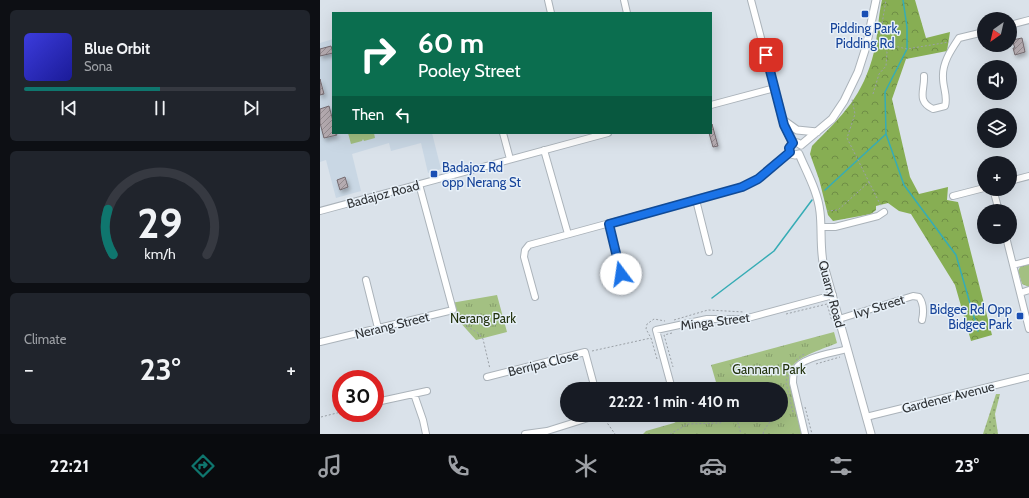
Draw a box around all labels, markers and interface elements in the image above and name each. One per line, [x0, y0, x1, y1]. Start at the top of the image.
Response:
marker: Pidding Park, Pidding Rd [860, 9, 870, 19]
north arrow [977, 12, 1017, 52]
map controls [977, 12, 1017, 244]
place label: Pidding Park, Pidding Rd [830, 20, 900, 51]
text: 60 m [418, 26, 484, 60]
icon: right [352, 28, 404, 80]
pin [749, 38, 783, 72]
text: Blue Orbit [84, 40, 150, 58]
icon: arrive [755, 44, 777, 66]
text: Sona [84, 58, 112, 74]
text: Pooley Street [418, 60, 521, 82]
button: sound [977, 60, 1017, 100]
icon: previous [58, 97, 80, 119]
icon: pause [149, 97, 171, 119]
icon: next [240, 97, 262, 119]
icon: left [392, 104, 414, 126]
text: Then [352, 106, 384, 124]
button: layers [977, 108, 1017, 148]
button: + [977, 156, 1017, 196]
place label: Badajoz Rd opp Nerang St [442, 159, 522, 190]
marker: Badajoz Rd opp Nerang St [429, 169, 439, 179]
street label: Badajoz Road [345, 177, 421, 212]
text: 29 [137, 198, 183, 248]
button: − [977, 204, 1017, 244]
text: km/h [144, 245, 176, 263]
position arrow [600, 253, 642, 295]
street label: Quarry Road [815, 259, 849, 329]
street label: Ivy Street [852, 290, 907, 321]
place label: Bidgee Rd Opp Bidgee Park [930, 301, 1012, 332]
street label: Nerang Street [353, 308, 431, 342]
street label: Minga Street [680, 309, 751, 333]
park label: Nerang Park [450, 310, 516, 326]
marker: Bidgee Rd Opp Bidgee Park [1015, 311, 1025, 321]
text: Climate [24, 331, 66, 347]
street label: Berripa Close [506, 346, 580, 379]
text: 23° [140, 351, 180, 388]
text: − [24, 356, 34, 383]
text: + [286, 356, 296, 383]
park label: Gannam Park [732, 361, 806, 377]
speed limit sign: 30 [332, 370, 384, 422]
street label: Gardener Avenue [900, 378, 996, 416]
text: 22:22 · 1 min · 410 m [608, 393, 740, 411]
icon: directions [189, 452, 217, 480]
icon: music [316, 452, 344, 480]
icon: phone [444, 452, 472, 480]
icon: climate [572, 452, 600, 480]
icon: car [699, 452, 727, 480]
icon: filters [827, 452, 855, 480]
text: 22:21 [50, 455, 89, 477]
text: 23° [955, 455, 979, 477]

